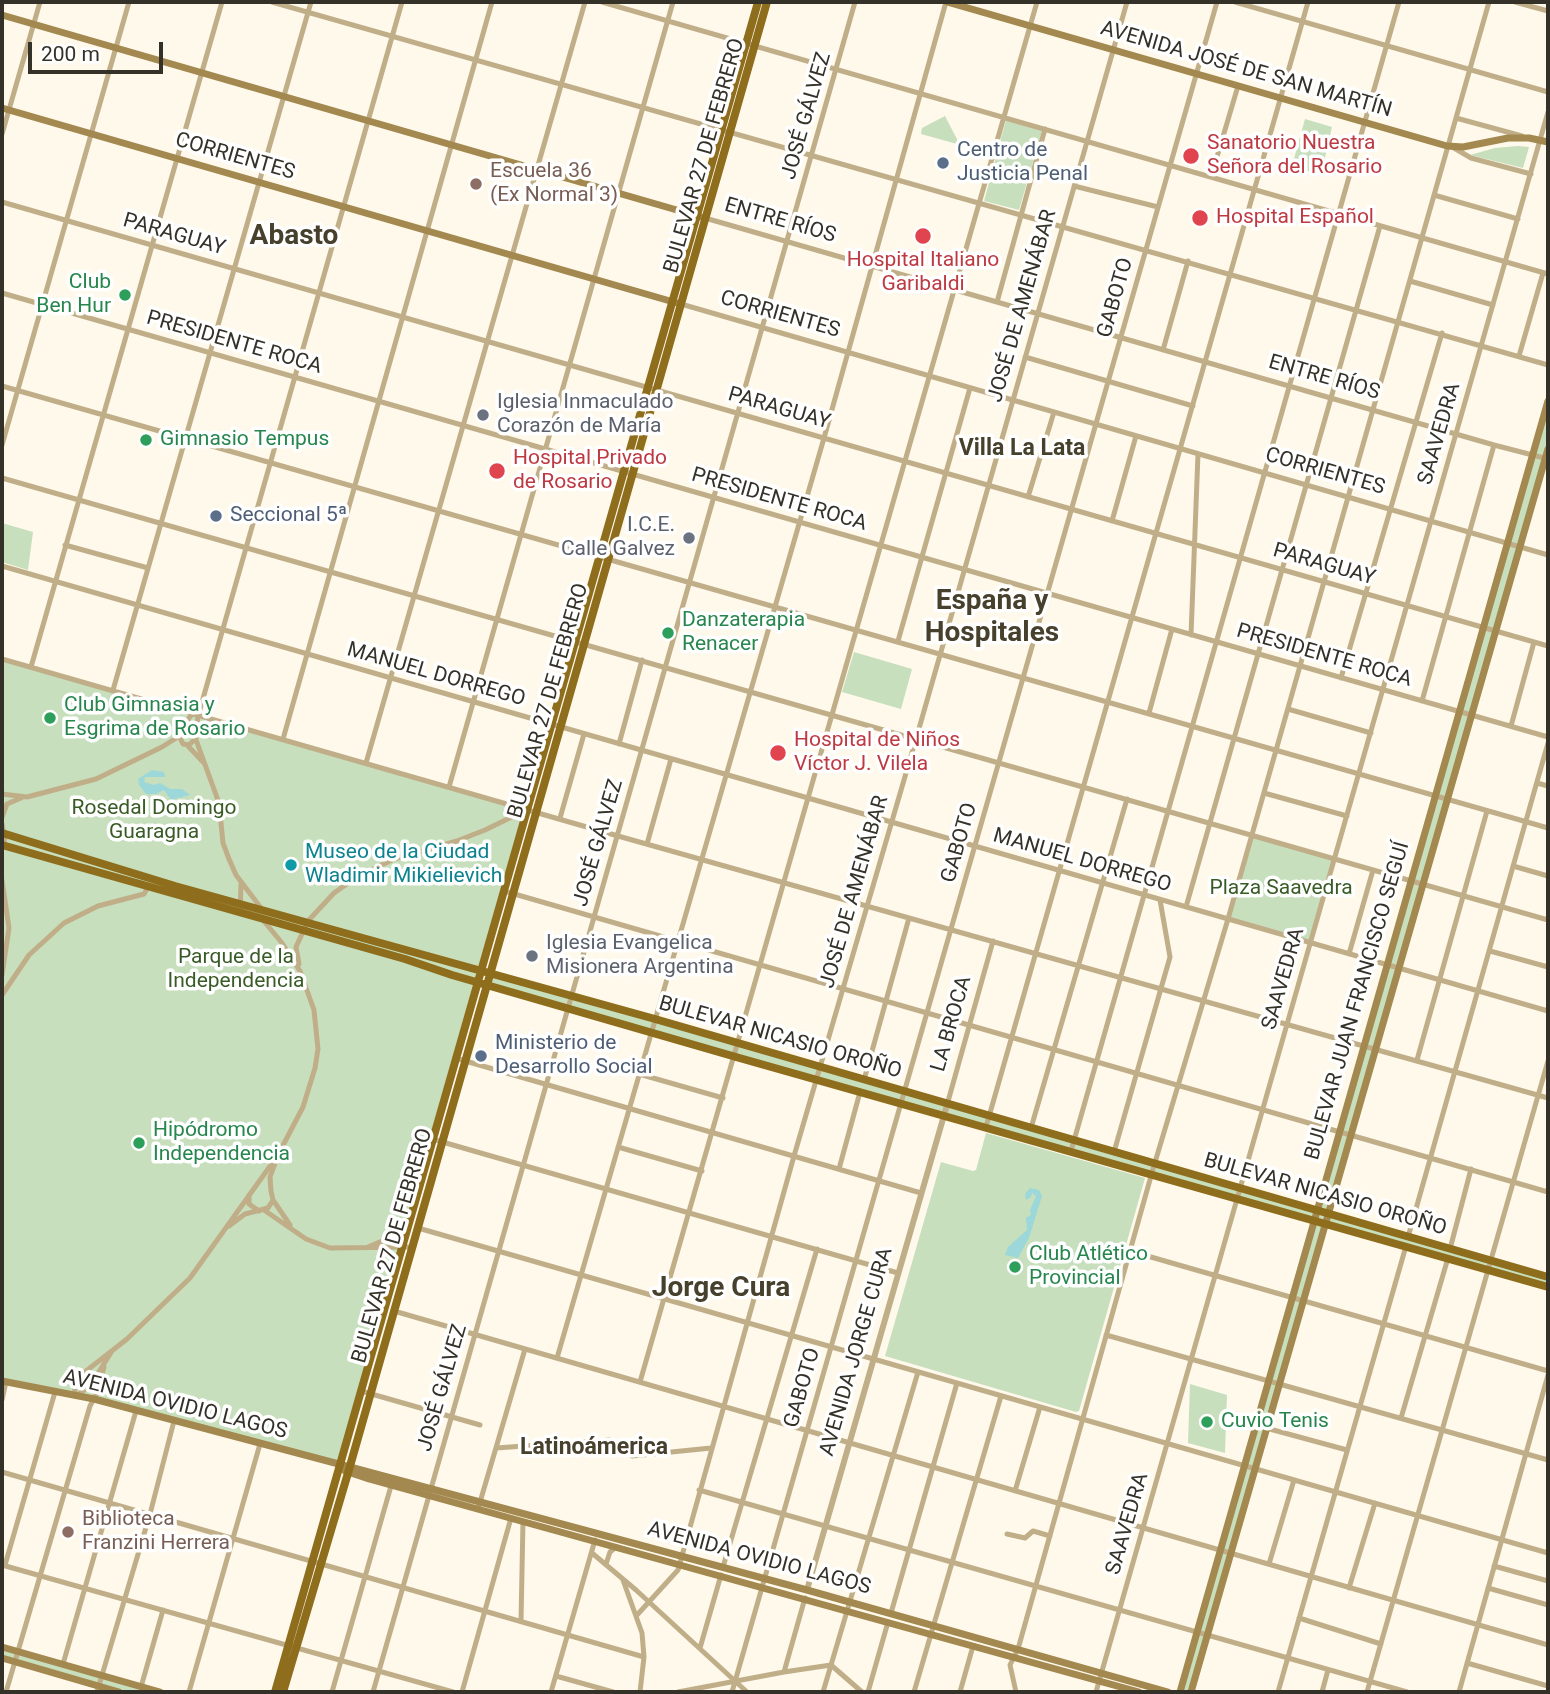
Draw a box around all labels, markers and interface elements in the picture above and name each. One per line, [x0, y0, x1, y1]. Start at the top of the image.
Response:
street label: AVENIDA JOSÉ DE SAN MARTÍN [1097, 16, 1395, 124]
scale bar [32, 28, 166, 72]
street label: BULEVAR 27 DE FEBRERO [659, 36, 751, 276]
text: 200 m [41, 42, 100, 66]
street label: JOSÉ GÁLVEZ [777, 50, 837, 182]
street label: CORRIENTES [172, 128, 298, 186]
place label: Sanatorio Nuestra Señora del Rosario [1207, 131, 1382, 181]
place label: Centro de Justicia Penal [957, 138, 1088, 188]
marker: Sanatorio Nuestra Señora del Rosario [1181, 146, 1201, 166]
marker: Centro de Justicia Penal [935, 155, 951, 171]
place label: Escuela 36 (Ex Normal 3) [490, 159, 618, 209]
marker: Escuela 36 (Ex Normal 3) [468, 176, 484, 192]
street label: ENTRE RÍOS [721, 193, 839, 249]
place label: Hospital Español [1216, 205, 1374, 231]
street label: JOSÉ DE AMENÁBAR [983, 207, 1063, 405]
street label: PARAGUAY [120, 208, 228, 262]
marker: Hospital Español [1190, 208, 1210, 228]
district label: Abasto [250, 220, 338, 254]
marker: Hospital Italiano Garibaldi [913, 226, 933, 246]
place label: Hospital Italiano Garibaldi [847, 248, 999, 298]
street label: GABOTO [1093, 255, 1139, 341]
place label: Club Ben Hur [36, 270, 111, 320]
street label: CORRIENTES [717, 286, 843, 344]
marker: Club Ben Hur [117, 287, 133, 303]
street label: PRESIDENTE ROCA [143, 306, 325, 380]
street label: ENTRE RÍOS [1265, 350, 1383, 406]
street label: SAAVEDRA [1413, 380, 1467, 488]
street label: PARAGUAY [725, 382, 833, 436]
place label: Iglesia Inmaculado Corazón de María [497, 390, 673, 440]
marker: Iglesia Inmaculado Corazón de María [475, 407, 491, 423]
place label: Gimnasio Tempus [160, 427, 329, 453]
marker: Gimnasio Tempus [138, 432, 154, 448]
district label: Villa La Lata [959, 435, 1085, 463]
street label: CORRIENTES [1262, 443, 1388, 501]
place label: Hospital Privado de Rosario [513, 446, 667, 496]
marker: Hospital Privado de Rosario [487, 461, 507, 481]
street label: PRESIDENTE ROCA [688, 463, 870, 537]
place label: Seccional 5ª [230, 503, 347, 529]
marker: Seccional 5ª [208, 508, 224, 524]
place label: I.C.E. Calle Galvez [561, 513, 675, 563]
marker: I.C.E. Calle Galvez [681, 530, 697, 546]
street label: PARAGUAY [1270, 538, 1378, 592]
street label: BULEVAR 27 DE FEBRERO [503, 581, 595, 821]
district label: España y Hospitales [925, 585, 1059, 651]
place label: Danzaterapia Renacer [682, 608, 805, 658]
street label: PRESIDENTE ROCA [1233, 619, 1415, 693]
marker: Danzaterapia Renacer [660, 625, 676, 641]
street label: MANUEL DORREGO [344, 638, 528, 712]
place label: Club Gimnasia y Esgrima de Rosario [64, 693, 245, 743]
marker: Club Gimnasia y Esgrima de Rosario [42, 710, 58, 726]
place label: Hospital de Niños Víctor J. Vilela [794, 728, 960, 778]
marker: Hospital de Niños Víctor J. Vilela [768, 743, 788, 763]
street label: JOSÉ GÁLVEZ [569, 777, 629, 909]
street label: JOSÉ DE AMENÁBAR [815, 793, 895, 991]
park label: Rosedal Domingo Guaragna [71, 796, 237, 846]
street label: GABOTO [937, 800, 983, 886]
street label: MANUEL DORREGO [990, 824, 1174, 898]
street label: BULEVAR JUAN FRANCISCO SEGUÍ [1300, 839, 1416, 1163]
place label: Museo de la Ciudad Wladimir Mikielievich [305, 840, 502, 890]
marker: Museo de la Ciudad Wladimir Mikielievich [283, 857, 299, 873]
park label: Plaza Saavedra [1209, 876, 1353, 902]
street label: SAAVEDRA [1257, 925, 1311, 1033]
place label: Iglesia Evangelica Misionera Argentina [546, 931, 734, 981]
park label: Parque de la Independencia [168, 945, 304, 995]
marker: Iglesia Evangelica Misionera Argentina [524, 948, 540, 964]
street label: LA BROCA [926, 973, 978, 1075]
street label: BULEVAR NICASIO OROÑO [656, 991, 904, 1085]
place label: Ministerio de Desarrollo Social [495, 1031, 653, 1081]
marker: Ministerio de Desarrollo Social [473, 1048, 489, 1064]
place label: Hipódromo Independencia [153, 1118, 290, 1168]
street label: BULEVAR 27 DE FEBRERO [347, 1126, 439, 1366]
marker: Hipódromo Independencia [131, 1135, 147, 1151]
street label: BULEVAR NICASIO OROÑO [1201, 1148, 1449, 1242]
place label: Club Atlético Provincial [1029, 1242, 1148, 1292]
street label: AVENIDA JORGE CURA [815, 1245, 899, 1459]
marker: Club Atlético Provincial [1007, 1259, 1023, 1275]
district label: Jorge Cura [652, 1272, 790, 1306]
street label: JOSÉ GÁLVEZ [413, 1322, 473, 1454]
street label: GABOTO [780, 1345, 826, 1431]
street label: AVENIDA OVIDIO LAGOS [60, 1365, 290, 1445]
place label: Cuvio Tenis [1221, 1409, 1329, 1435]
marker: Cuvio Tenis [1199, 1414, 1215, 1430]
district label: Latinoámerica [520, 1434, 668, 1462]
street label: SAAVEDRA [1101, 1470, 1155, 1578]
place label: Biblioteca Franzini Herrera [82, 1507, 230, 1557]
street label: AVENIDA OVIDIO LAGOS [645, 1517, 873, 1601]
marker: Biblioteca Franzini Herrera [60, 1524, 76, 1540]

